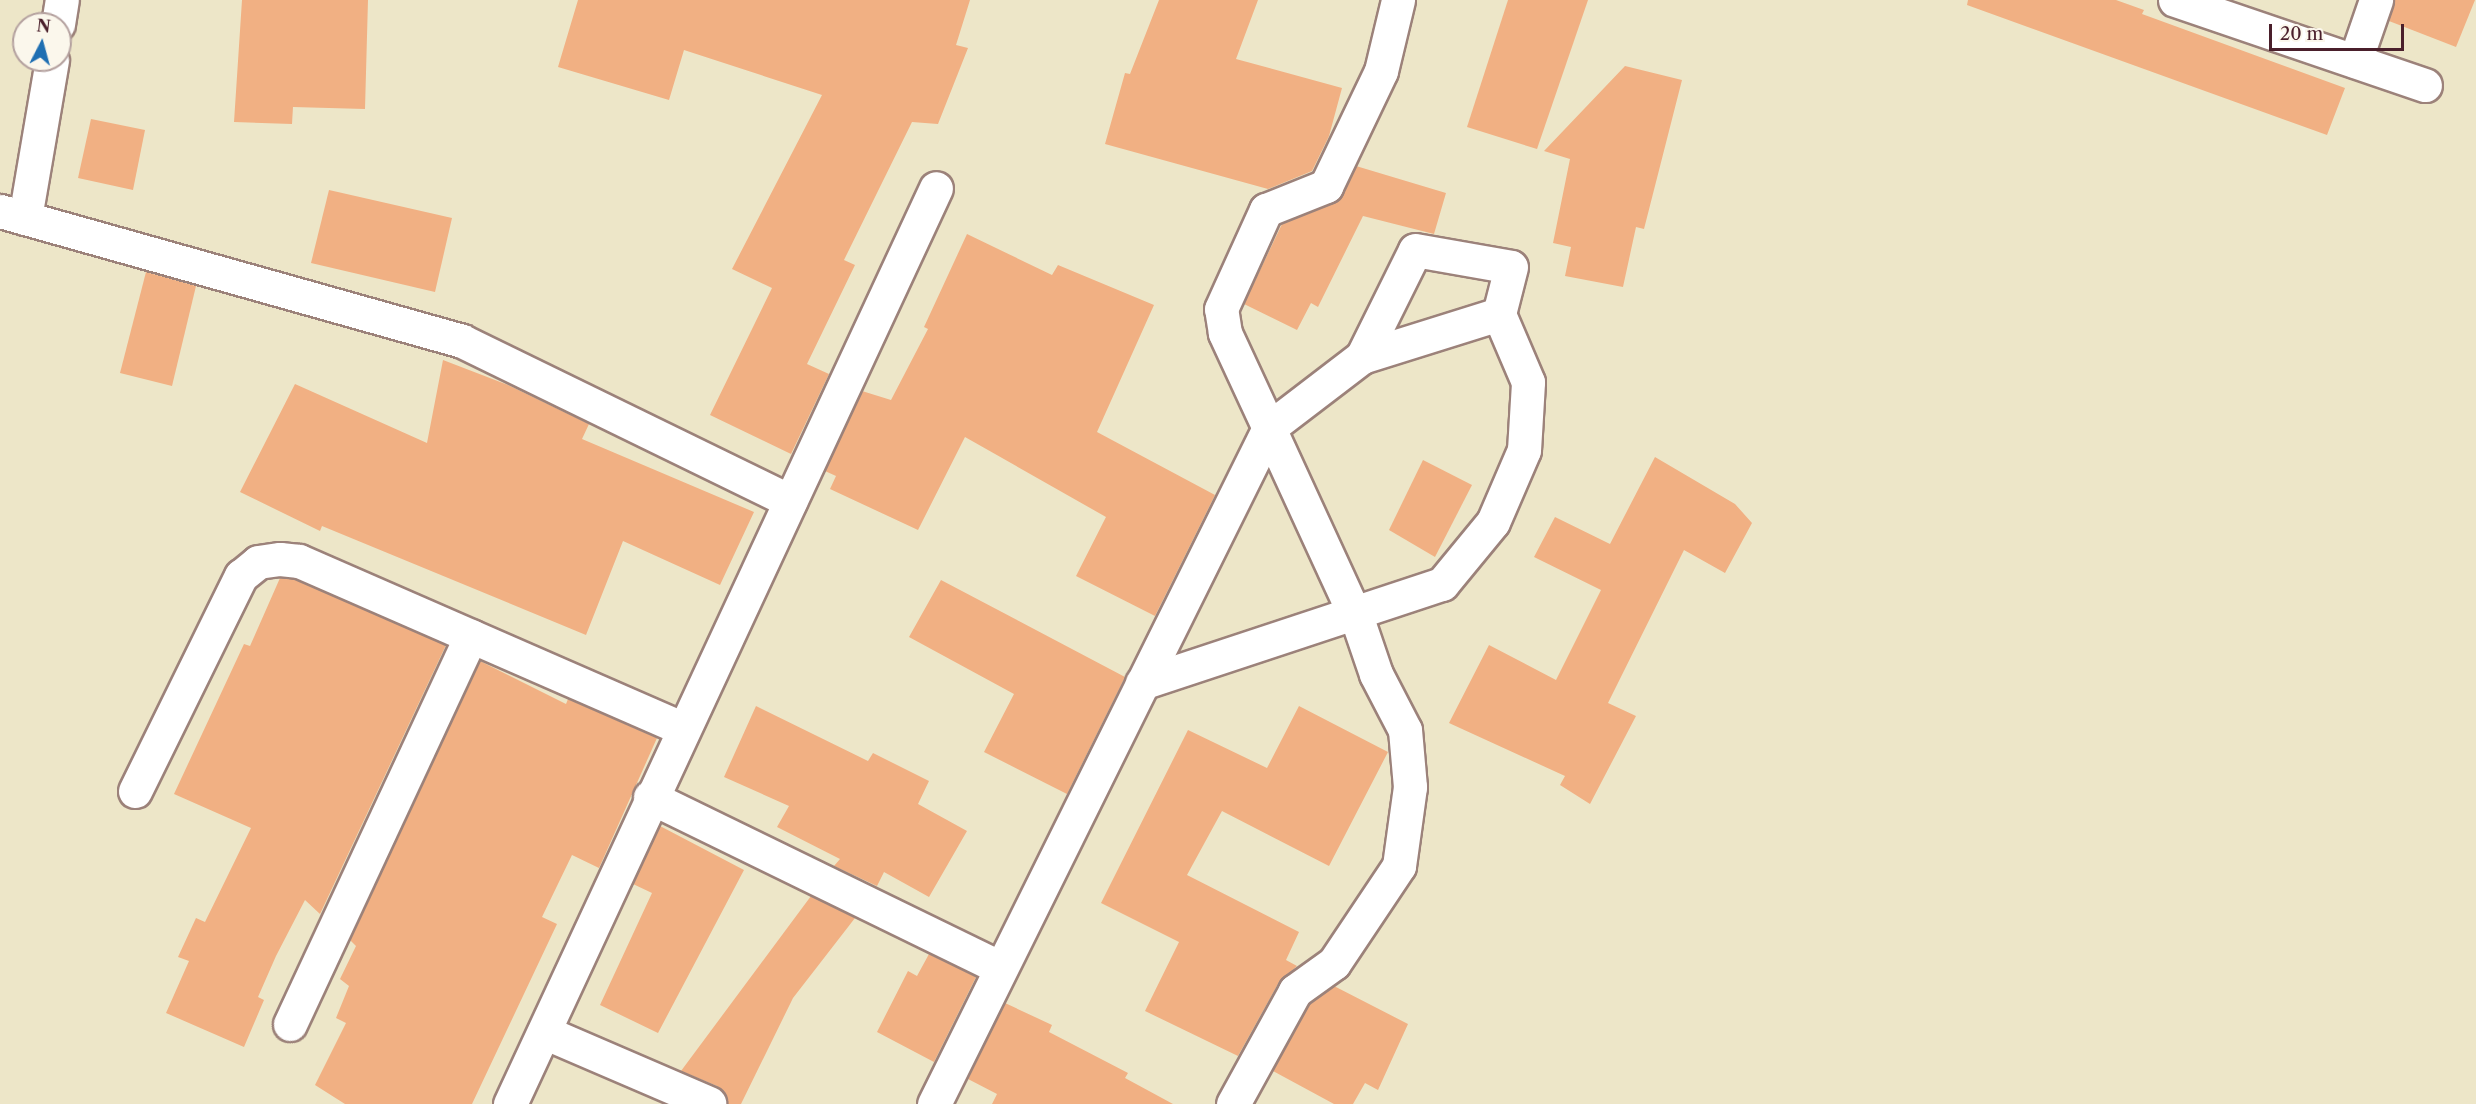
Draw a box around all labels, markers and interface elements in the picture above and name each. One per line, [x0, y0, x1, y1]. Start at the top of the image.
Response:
north arrow [12, 12, 72, 72]
scale bar [2272, 12, 2407, 50]
text: N [36, 15, 52, 37]
text: 20 m [2280, 23, 2323, 45]

